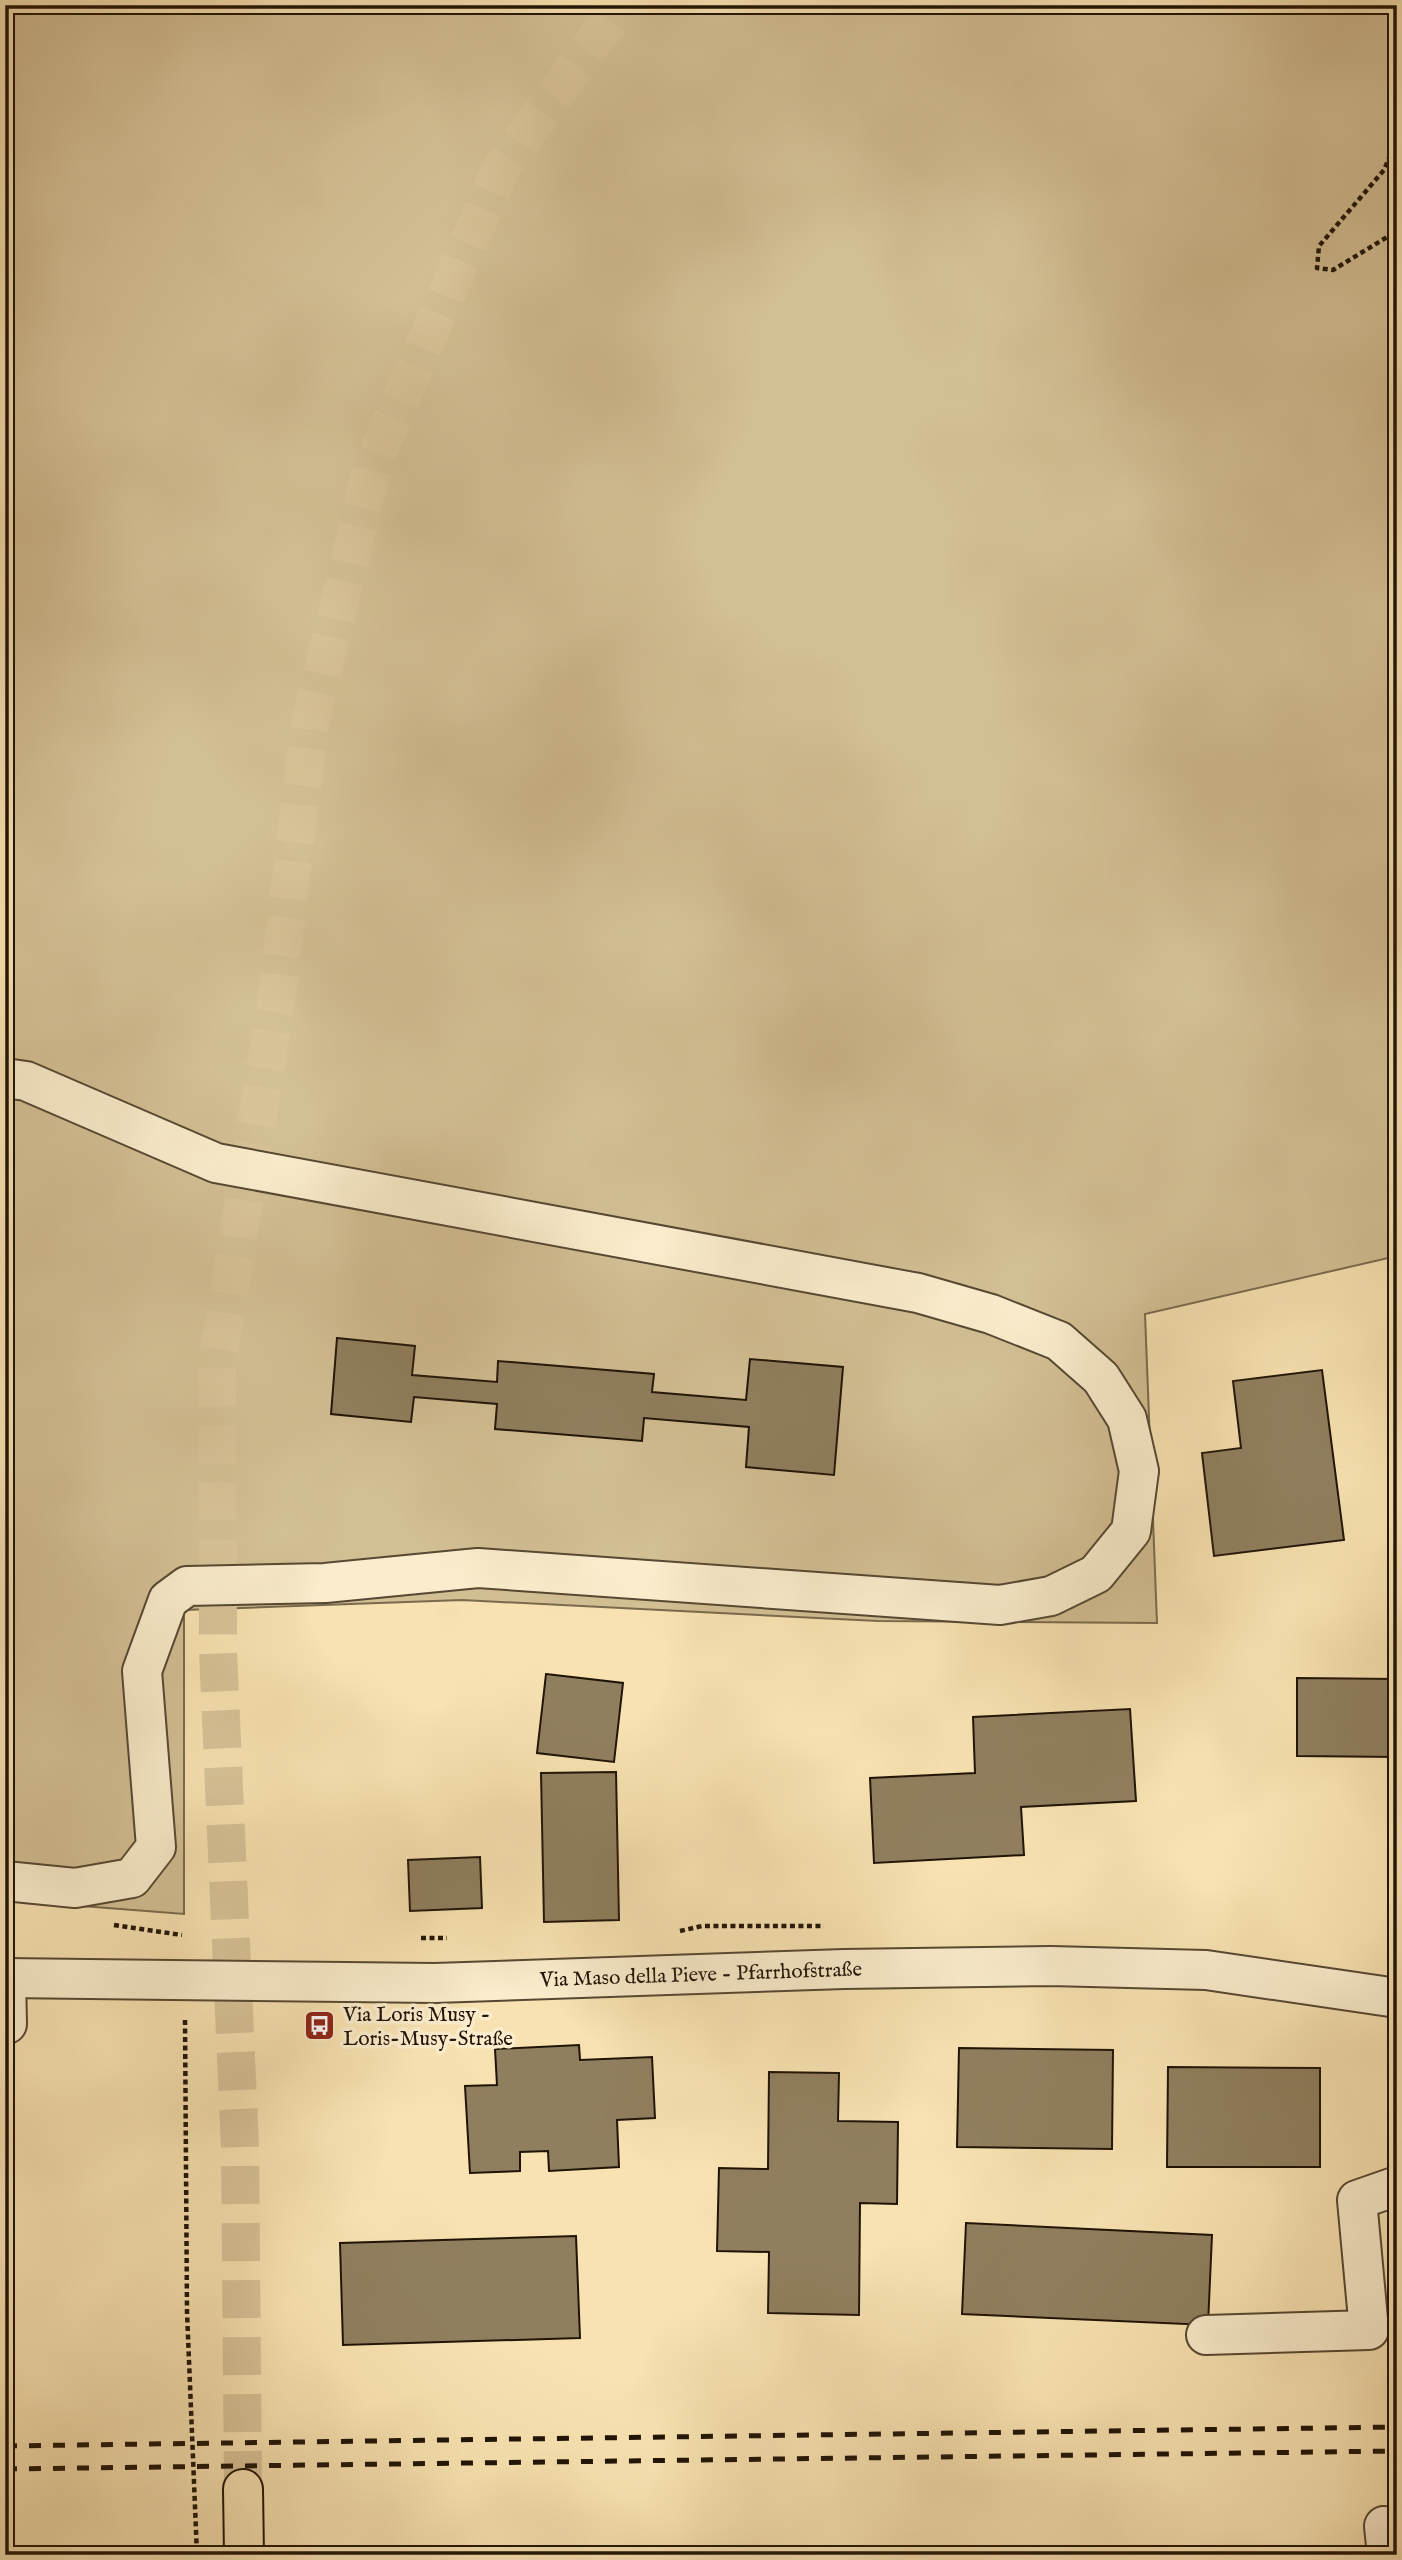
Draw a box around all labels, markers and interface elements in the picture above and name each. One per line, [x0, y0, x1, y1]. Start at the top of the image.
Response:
street label: Via Maso della Pieve - Pfarrhofstraße [538, 1957, 863, 1994]
place label: Via Loris Musy - Loris-Musy-Straße [342, 2002, 513, 2053]
bus stop icon: Via Loris Musy - Loris-Musy-Straße [303, 2009, 337, 2043]

